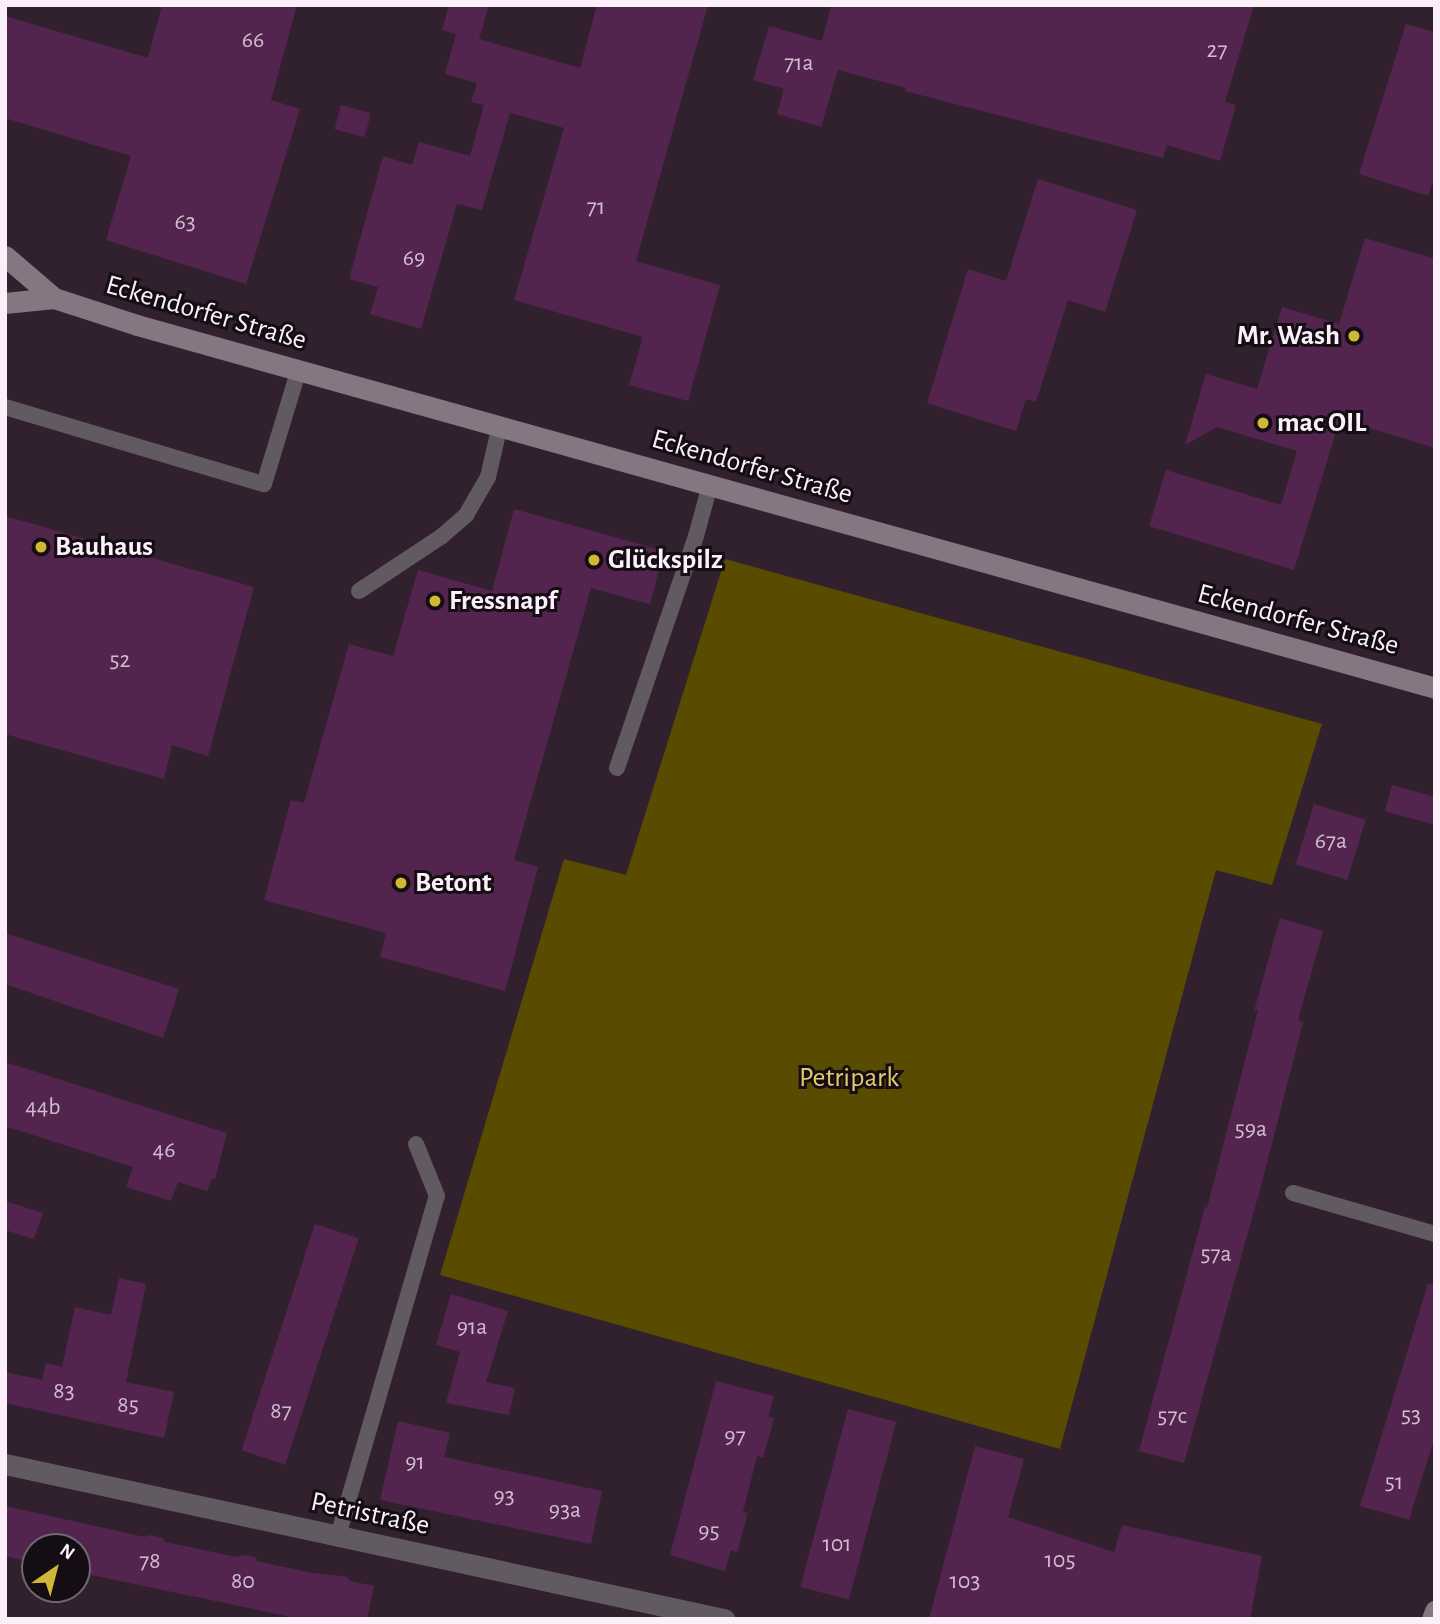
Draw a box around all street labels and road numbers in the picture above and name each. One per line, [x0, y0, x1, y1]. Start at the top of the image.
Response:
street label: Eckendorfer Straße [102, 268, 310, 358]
street label: Eckendorfer Straße [648, 422, 856, 512]
street label: Eckendorfer Straße [1194, 577, 1402, 663]
street label: Petristraße [308, 1485, 432, 1543]

